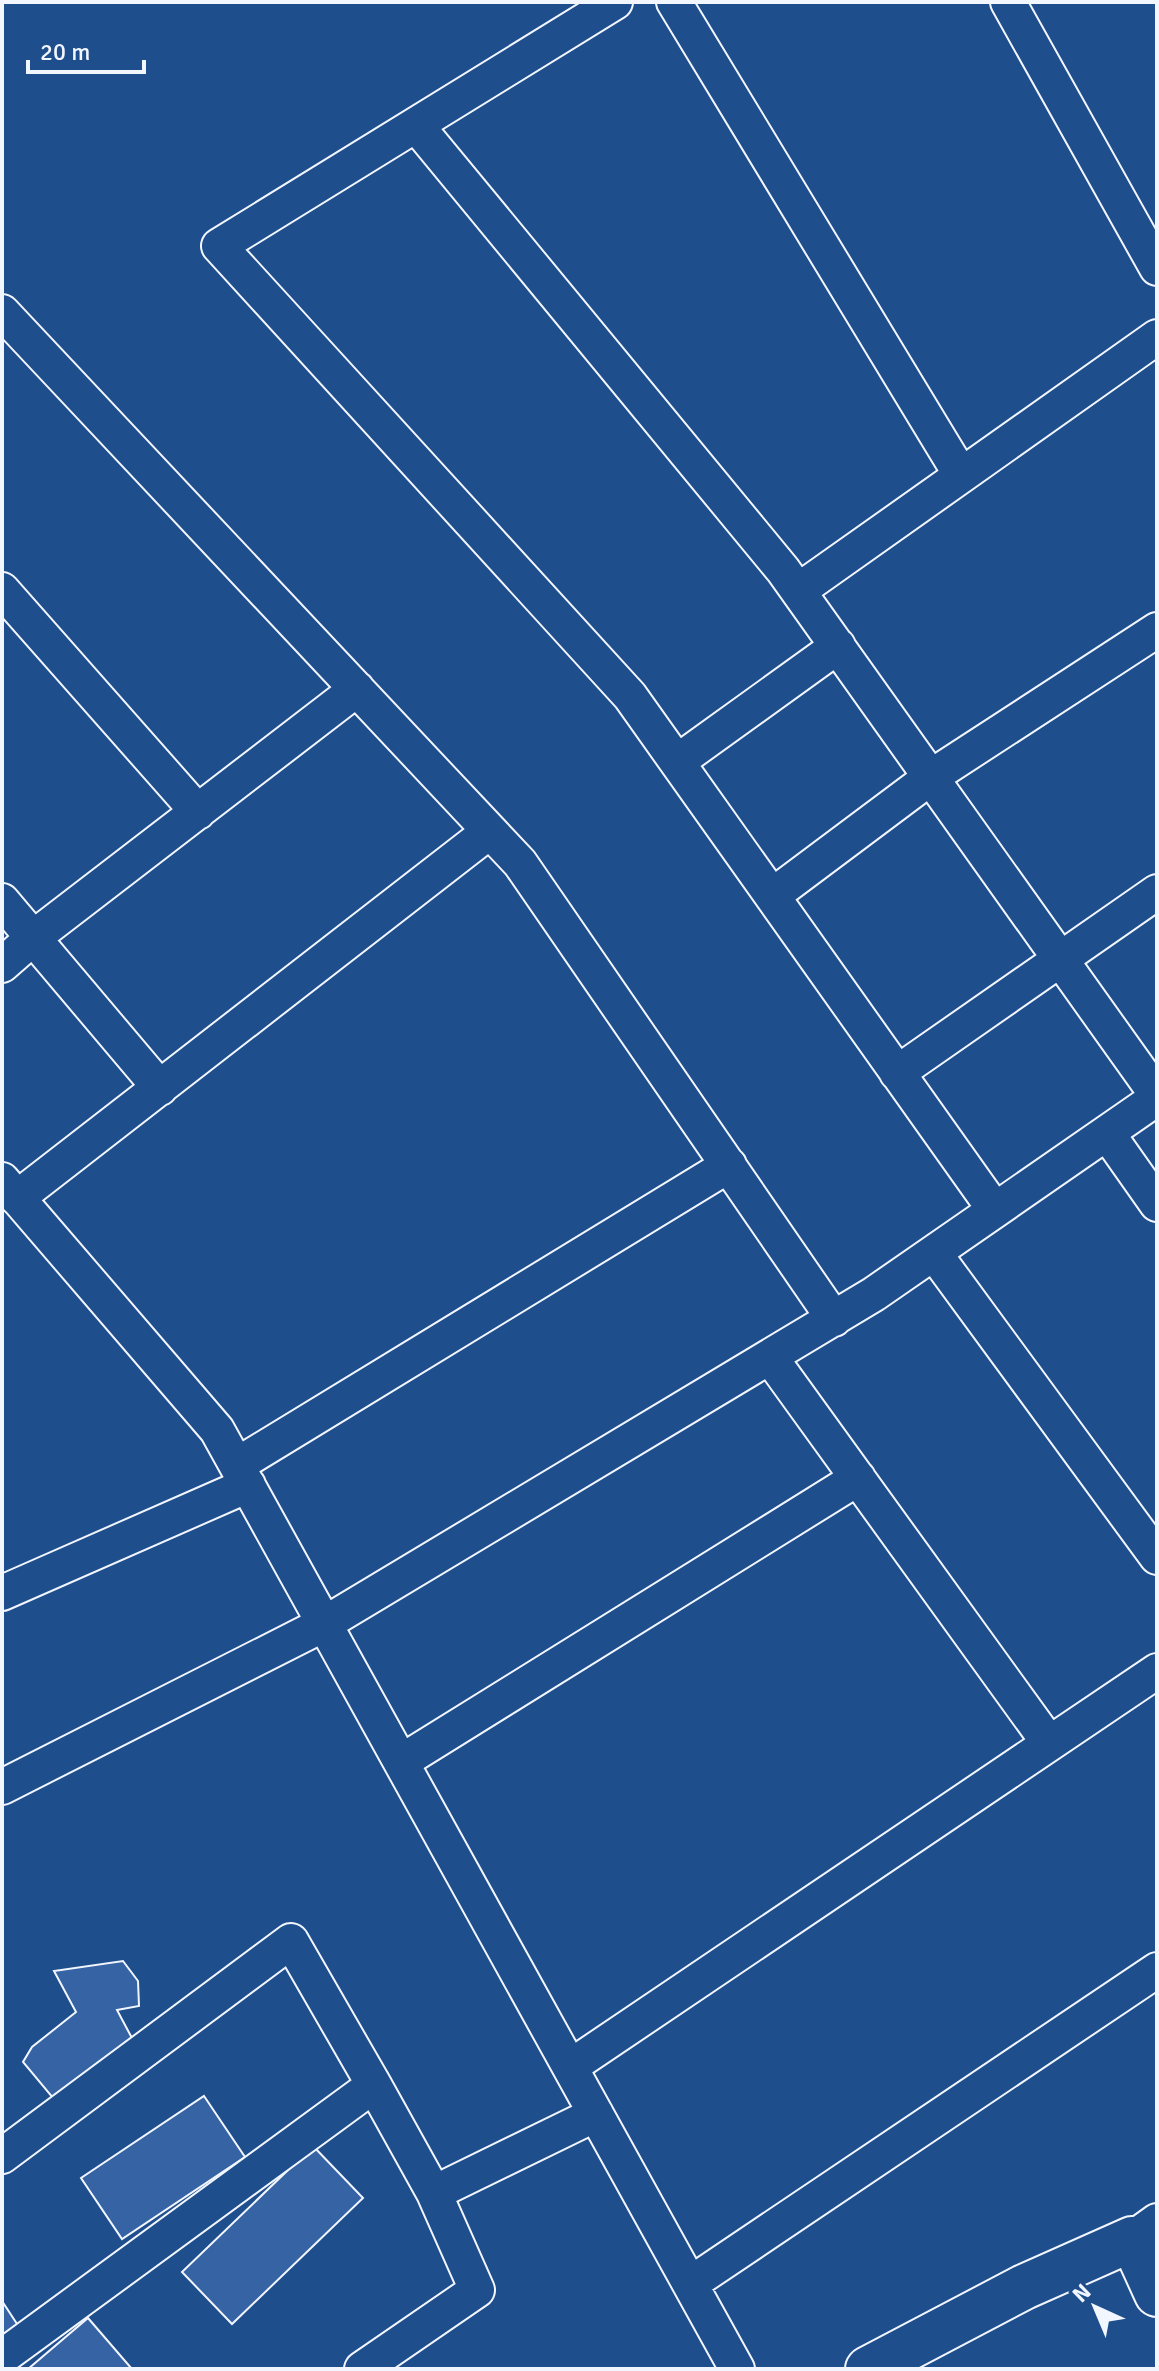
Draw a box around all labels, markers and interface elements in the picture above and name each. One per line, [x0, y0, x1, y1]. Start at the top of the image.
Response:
scale bar [28, 24, 144, 74]
text: 20 m [40, 37, 90, 67]
north arrow [1055, 2267, 1135, 2347]
text: N [1067, 2278, 1096, 2308]

